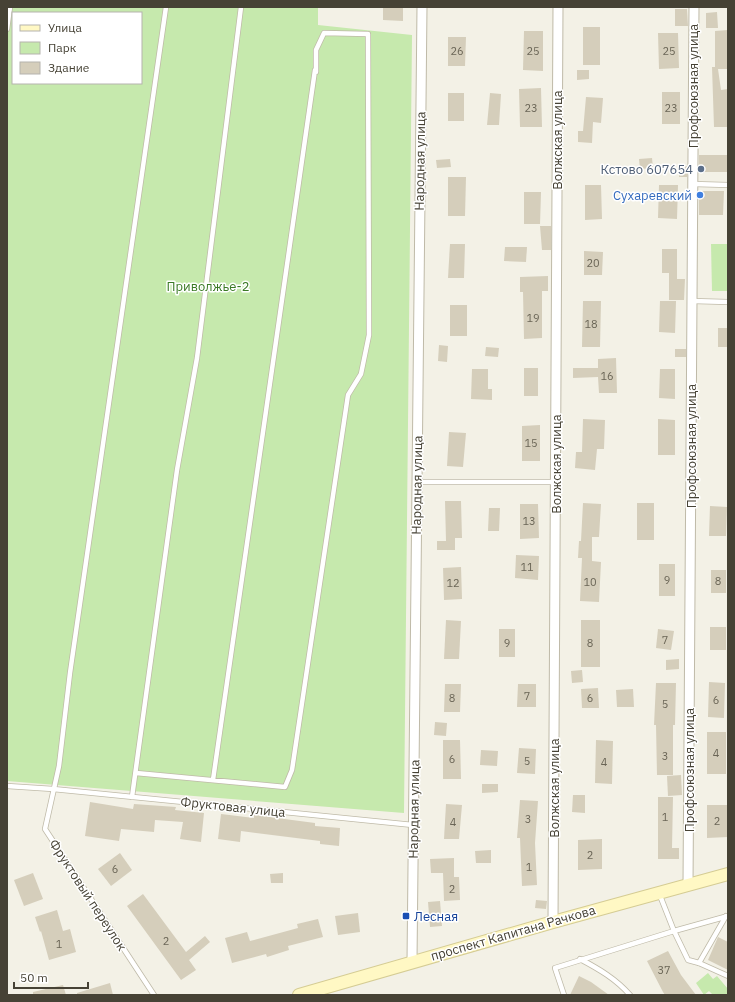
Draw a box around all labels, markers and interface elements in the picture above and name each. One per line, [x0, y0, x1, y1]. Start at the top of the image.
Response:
legend [12, 12, 142, 84]
text: Улица [48, 20, 82, 35]
street label: Профсоюзная улица [685, 24, 702, 148]
text: Парк [48, 40, 77, 55]
house number: 26 [450, 44, 464, 58]
house number: 25 [526, 44, 540, 58]
house number: 25 [662, 44, 676, 58]
text: Здание [48, 60, 90, 75]
street label: Волжская улица [549, 90, 566, 190]
house number: 23 [524, 101, 538, 115]
house number: 23 [664, 101, 678, 115]
street label: Народная улица [411, 111, 429, 211]
place label: Кстово 607654 [600, 161, 693, 178]
marker: Кстово 607654 [696, 164, 706, 174]
place label: Сухаревский [613, 187, 692, 204]
marker: Сухаревский [695, 190, 705, 200]
house number: 20 [586, 256, 600, 270]
park label: Приволжье-2 [166, 278, 250, 295]
house number: 19 [526, 311, 540, 325]
house number: 18 [584, 317, 598, 331]
house number: 16 [600, 369, 614, 383]
street label: Профсоюзная улица [683, 384, 700, 508]
street label: Волжская улица [548, 414, 565, 514]
street label: Народная улица [408, 435, 426, 535]
house number: 15 [524, 436, 538, 450]
house number: 13 [522, 514, 536, 528]
house number: 11 [520, 560, 534, 574]
house number: 9 [664, 573, 670, 587]
house number: 8 [715, 574, 721, 588]
house number: 10 [583, 575, 597, 589]
house number: 12 [446, 576, 460, 590]
house number: 7 [662, 633, 668, 647]
house number: 9 [504, 636, 510, 650]
house number: 8 [587, 636, 593, 650]
house number: 7 [524, 689, 530, 703]
house number: 8 [449, 691, 455, 705]
house number: 6 [587, 691, 593, 705]
house number: 6 [713, 693, 719, 707]
house number: 5 [662, 697, 668, 711]
street label: Профсоюзная улица [681, 708, 698, 832]
street label: Волжская улица [546, 738, 563, 838]
house number: 4 [713, 746, 720, 760]
house number: 3 [662, 749, 668, 763]
house number: 6 [449, 752, 455, 766]
house number: 5 [524, 754, 530, 768]
house number: 4 [601, 755, 608, 769]
street label: Народная улица [405, 759, 423, 859]
street label: Фруктовая улица [180, 793, 286, 821]
house number: 1 [662, 810, 669, 824]
house number: 3 [525, 812, 531, 826]
house number: 2 [714, 814, 720, 828]
house number: 4 [450, 815, 457, 829]
street label: Фруктовый переулок [45, 836, 131, 954]
house number: 2 [587, 848, 593, 862]
house number: 1 [526, 860, 533, 874]
house number: 6 [112, 862, 118, 876]
house number: 2 [449, 882, 455, 896]
street label: проспект Капитана Рачкова [429, 901, 597, 965]
place label: Лесная [414, 908, 458, 925]
marker: Лесная [401, 911, 411, 921]
house number: 2 [163, 934, 169, 948]
house number: 1 [56, 937, 63, 951]
house number: 37 [657, 963, 671, 977]
scale bar [14, 964, 88, 990]
text: 50 m [20, 970, 48, 985]

